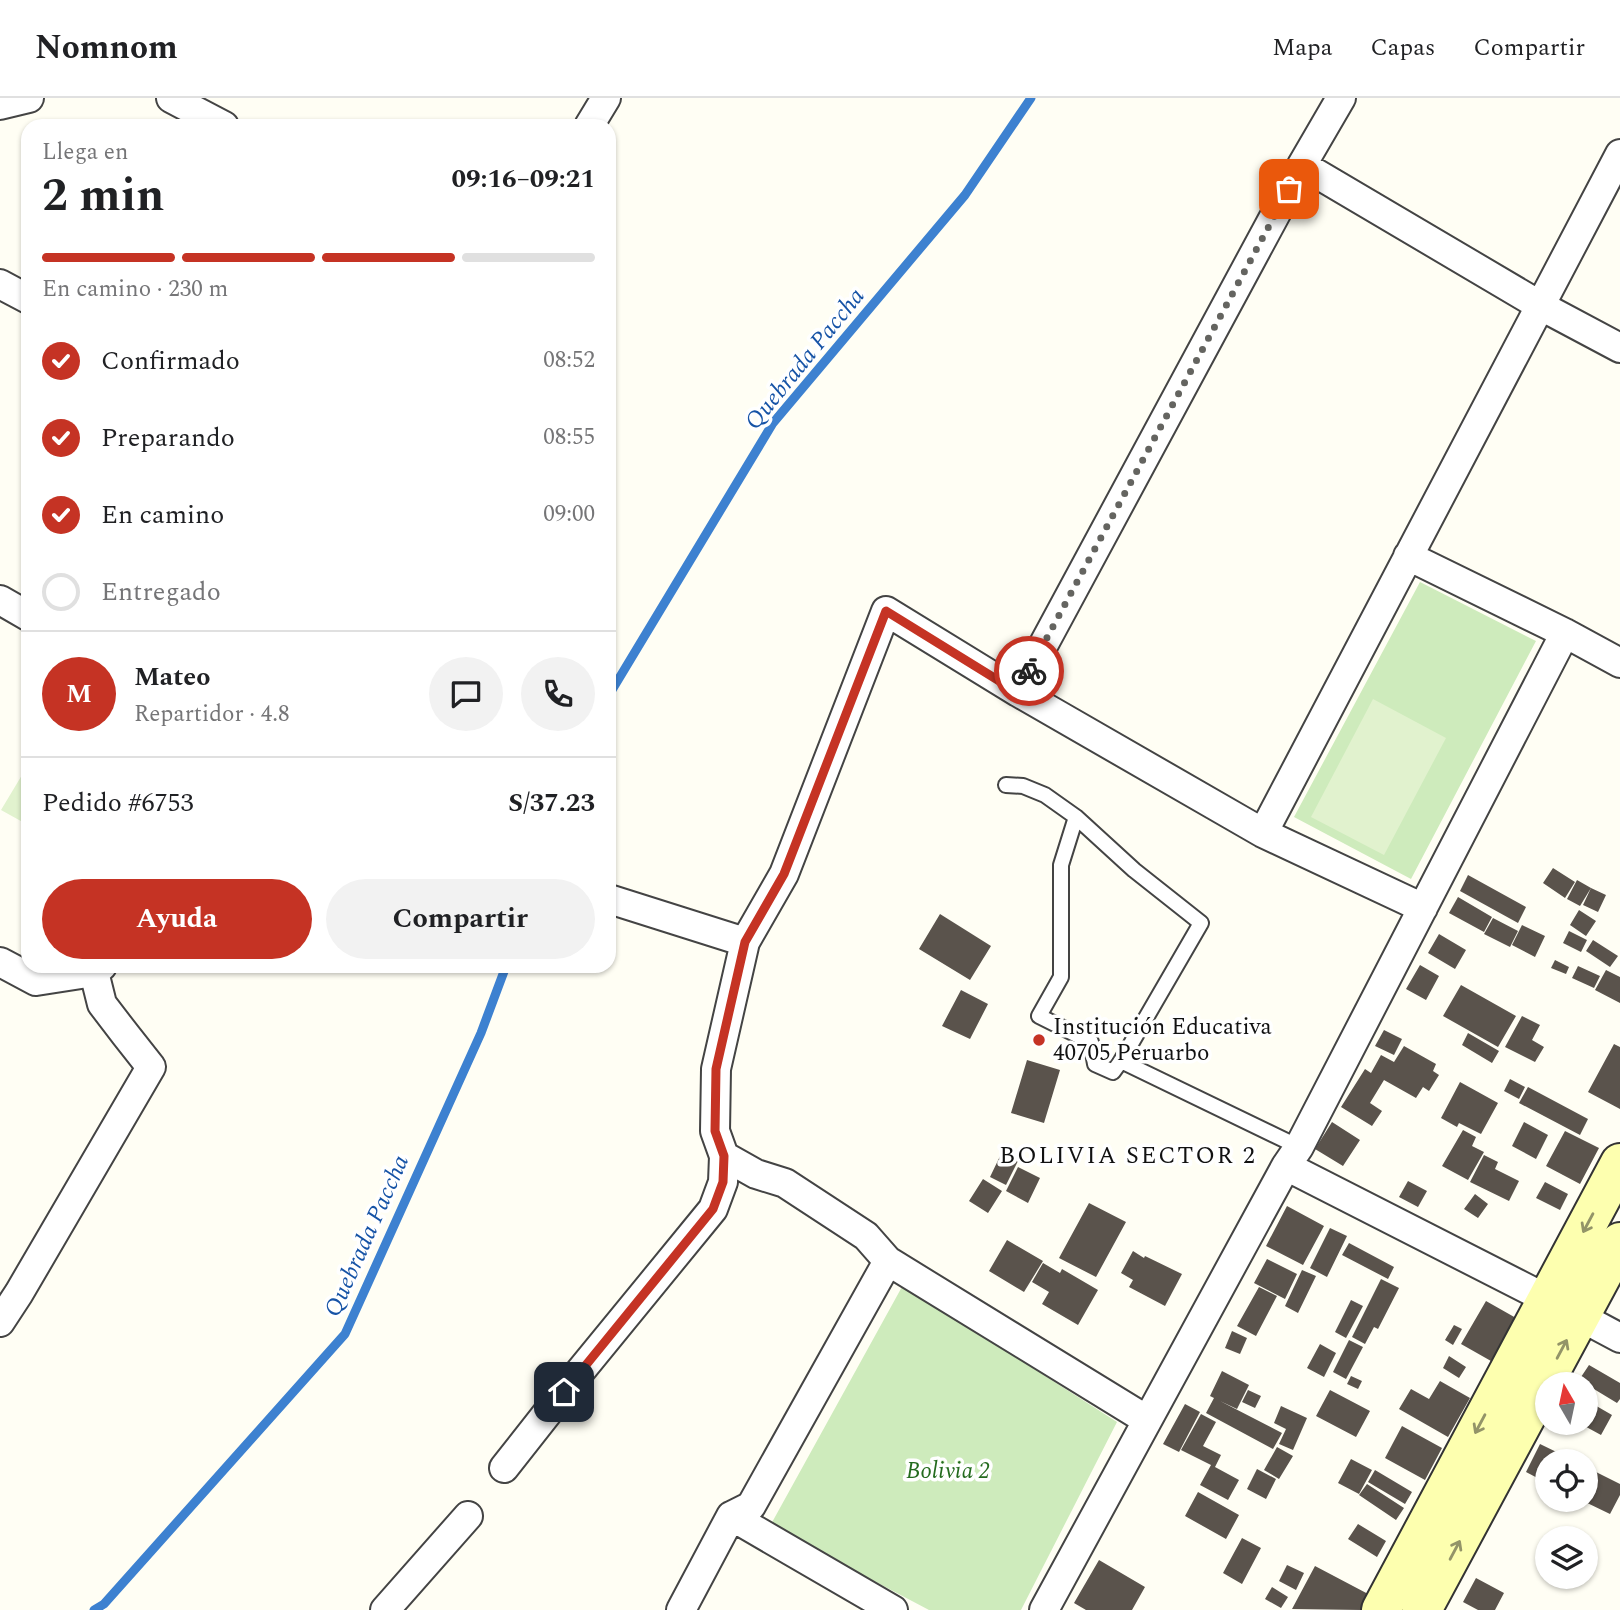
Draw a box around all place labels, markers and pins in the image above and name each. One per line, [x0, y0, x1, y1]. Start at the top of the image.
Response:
pin [1259, 159, 1319, 219]
place label: Institución Educativa 40705 Peruarbo [1053, 1010, 1272, 1071]
marker: Institución Educativa 40705 Peruarbo [1031, 1032, 1047, 1048]
pin [534, 1362, 594, 1422]

